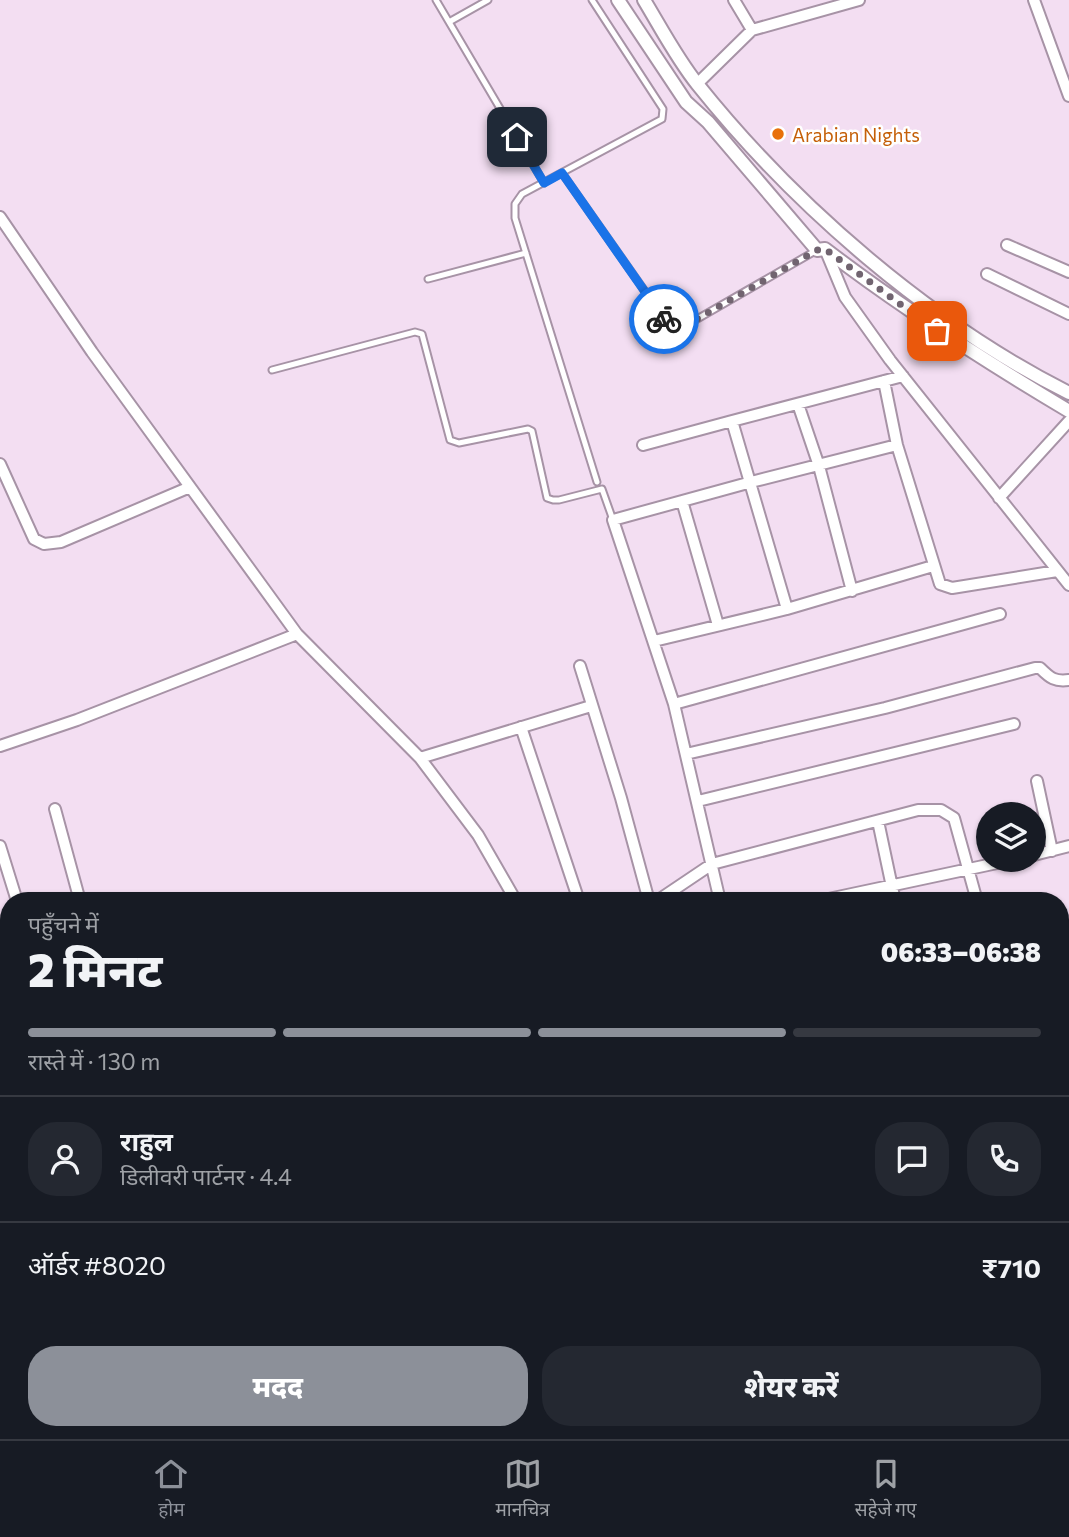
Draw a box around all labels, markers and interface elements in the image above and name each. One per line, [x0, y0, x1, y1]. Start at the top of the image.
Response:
pin [487, 107, 547, 167]
icon: home [498, 118, 536, 156]
place label: Arabian Nights [792, 123, 920, 146]
marker: Arabian Nights [770, 126, 786, 142]
courier [629, 284, 699, 354]
icon: bike [645, 300, 683, 338]
pin [907, 301, 967, 361]
icon: bag [918, 312, 956, 350]
map controls [976, 802, 1046, 872]
button: layers [976, 802, 1046, 872]
text: पहुँचने में [28, 910, 99, 938]
text: 06:33–06:38 [881, 936, 1041, 967]
text: 2 मिनट [28, 940, 162, 996]
text: रास्ते में · 130 m [28, 1047, 160, 1075]
button: person [28, 1122, 102, 1196]
button: chat [875, 1122, 949, 1196]
button: phone [967, 1122, 1041, 1196]
text: राहुल [120, 1125, 173, 1156]
text: डिलीवरी पार्टनर · 4.4 [120, 1162, 292, 1190]
text: ऑर्डर #8020 [28, 1249, 166, 1280]
text: ₹710 [982, 1252, 1041, 1283]
button: मदद [28, 1346, 528, 1426]
button: शेयर करें [542, 1346, 1041, 1426]
tab: होम [152, 1455, 190, 1524]
tab: मानचित्र [495, 1455, 550, 1524]
tab: सहेजे गए [855, 1455, 917, 1524]

